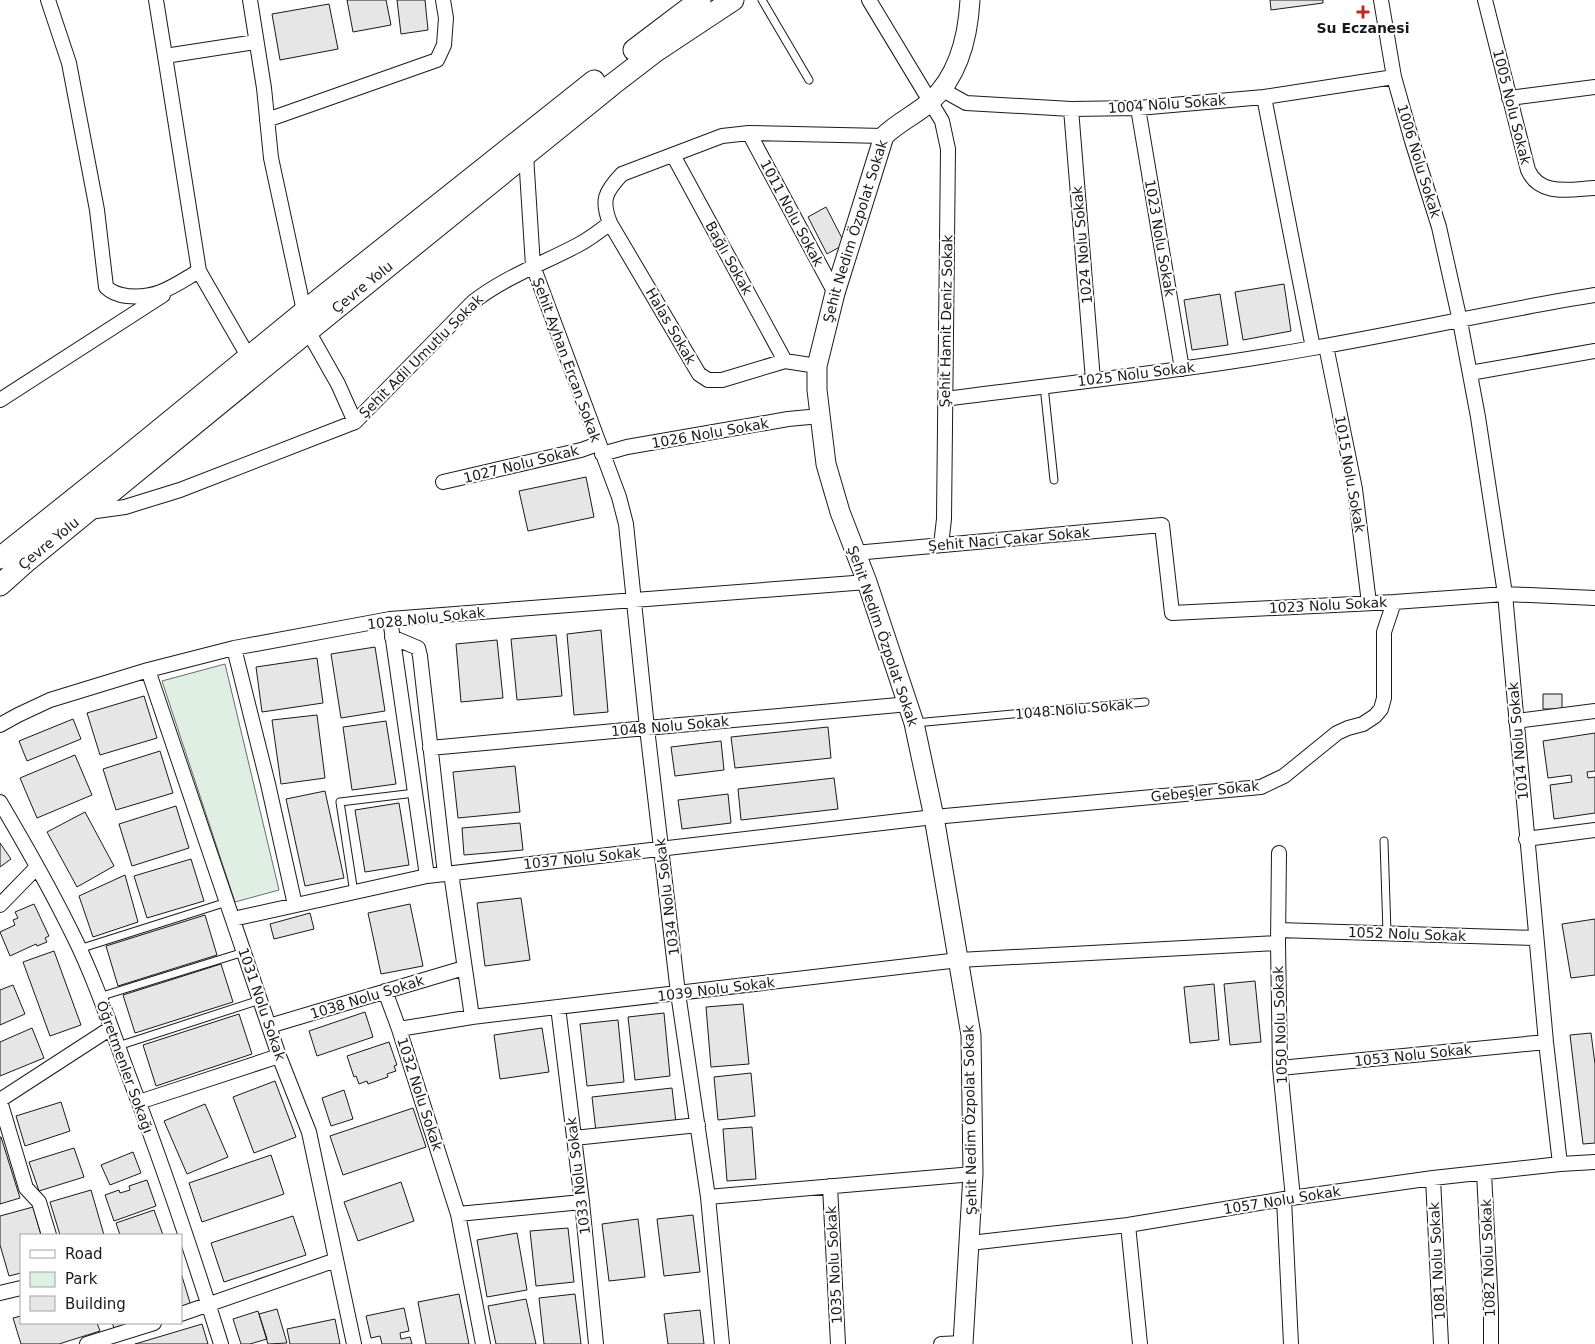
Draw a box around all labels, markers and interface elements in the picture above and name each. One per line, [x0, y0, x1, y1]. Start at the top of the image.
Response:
marker: Su Eczanesi [1357, 6, 1369, 18]
place label: Su Eczanesi [1317, 20, 1409, 36]
street label: 1005 Nolu Sokak [1490, 48, 1534, 167]
street label: 1004 Nolu Sokak [1107, 92, 1227, 116]
street label: 1006 Nolu Sokak [1394, 102, 1444, 221]
street label: Şehit Nedim Özpolat Sokak [820, 137, 891, 324]
street label: 1011 Nolu Sokak [757, 157, 827, 270]
street label: 1023 Nolu Sokak [1142, 178, 1178, 299]
street label: 1024 Nolu Sokak [1069, 184, 1095, 305]
street label: Bağlı Sokak [702, 219, 756, 298]
street label: Şehit Hamit Deniz Sokak [936, 234, 956, 407]
street label: Çevre Yolu [329, 258, 396, 316]
street label: Şehit Ayhan Ercan Sokak [530, 276, 605, 445]
street label: Halas Sokak [643, 285, 700, 368]
street label: Şehit Adil Umutlu Sokak [356, 290, 487, 421]
street label: 1025 Nolu Sokak [1076, 359, 1197, 389]
street label: 1015 Nolu Sokak [1332, 414, 1368, 535]
street label: 1026 Nolu Sokak [650, 415, 771, 451]
street label: 1027 Nolu Sokak [462, 442, 581, 486]
street label: Çevre Yolu [15, 514, 82, 573]
street label: Şehit Naci Çakar Sokak [927, 524, 1091, 554]
street label: Şehit Nedim Özpolat Sokak [844, 543, 923, 729]
street label: 1023 Nolu Sokak [1268, 594, 1388, 616]
street label: 1028 Nolu Sokak [366, 604, 487, 632]
street label: 1014 Nolu Sokak [1505, 680, 1531, 801]
street label: 1048 Nolu Sokak [1014, 696, 1135, 722]
street label: 1048 Nolu Sokak [610, 713, 731, 739]
street label: Gebeşler Sokak [1150, 777, 1261, 805]
street label: 1034 Nolu Sokak [652, 836, 682, 957]
street label: 1037 Nolu Sokak [522, 844, 643, 872]
street label: 1052 Nolu Sokak [1348, 924, 1467, 944]
street label: 1031 Nolu Sokak [235, 945, 289, 1063]
street label: 1050 Nolu Sokak [1270, 965, 1290, 1084]
street label: 1038 Nolu Sokak [308, 972, 427, 1022]
street label: 1039 Nolu Sokak [656, 974, 777, 1004]
street label: Öğretmenler Sokağı [94, 998, 157, 1135]
street label: Şehit Nedim Özpolat Sokak [959, 1024, 980, 1215]
street label: 1032 Nolu Sokak [394, 1035, 446, 1154]
street label: 1053 Nolu Sokak [1353, 1041, 1474, 1069]
street label: 1033 Nolu Sokak [563, 1115, 593, 1236]
street label: 1057 Nolu Sokak [1222, 1183, 1343, 1217]
street label: 1082 Nolu Sokak [1478, 1198, 1498, 1317]
street label: 1081 Nolu Sokak [1426, 1201, 1448, 1321]
street label: 1035 Nolu Sokak [823, 1205, 845, 1325]
legend [20, 1234, 182, 1324]
text: Road [65, 1245, 103, 1263]
text: Park [65, 1270, 98, 1288]
text: Building [65, 1295, 126, 1313]

